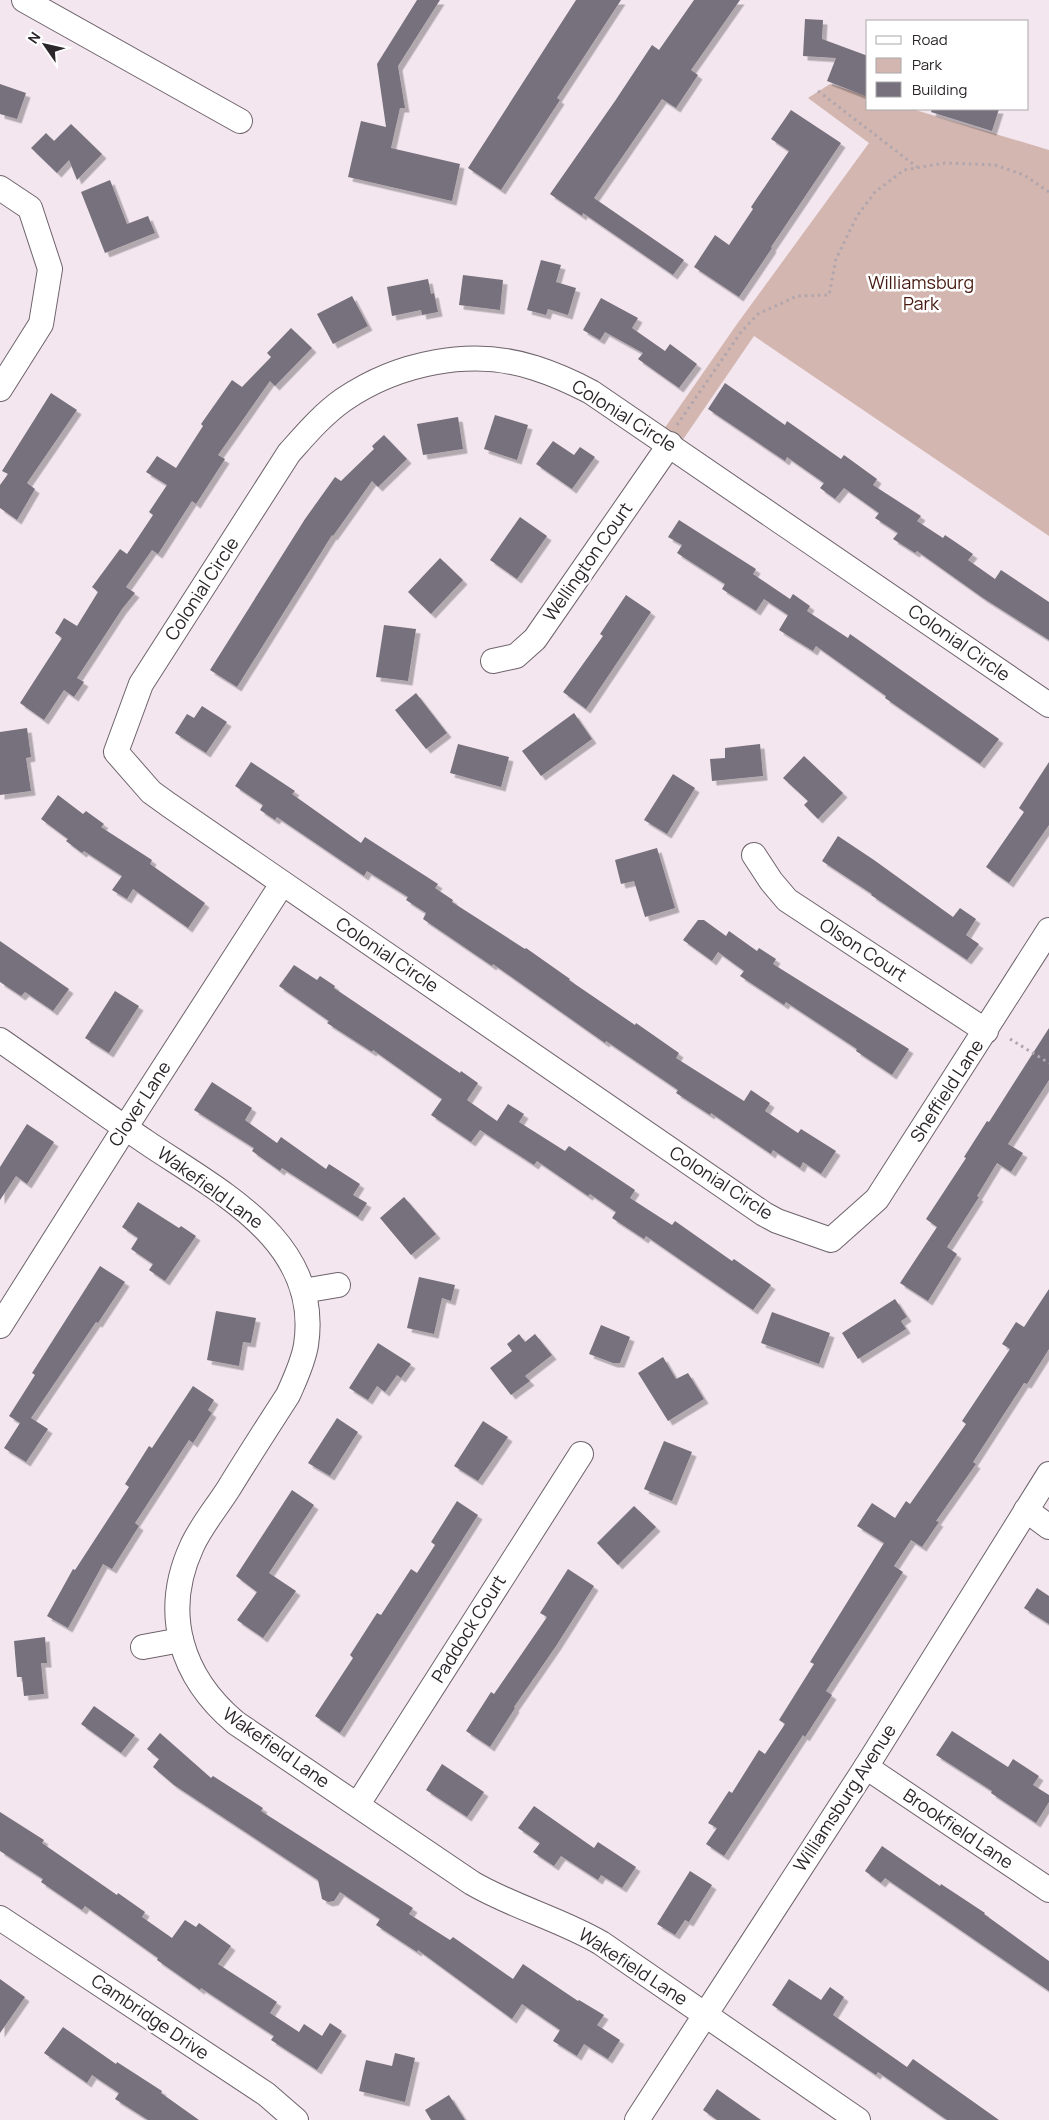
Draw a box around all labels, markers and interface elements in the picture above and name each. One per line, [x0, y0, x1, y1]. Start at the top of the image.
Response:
north arrow [20, 20, 70, 70]
legend [866, 20, 1029, 110]
text: N [23, 28, 44, 47]
text: Road [912, 29, 948, 50]
text: Park [912, 54, 942, 75]
text: Building [912, 79, 967, 100]
park label: Williamsburg Park [868, 270, 974, 315]
street label: Colonial Circle [568, 373, 681, 457]
street label: Wellington Court [537, 497, 637, 626]
street label: Colonial Circle [159, 532, 244, 645]
street label: Colonial Circle [904, 598, 1015, 686]
street label: Colonial Circle [332, 911, 444, 997]
street label: Olson Court [815, 912, 912, 986]
street label: Sheffield Lane [904, 1034, 988, 1146]
street label: Clover Lane [103, 1056, 176, 1151]
street label: Colonial Circle [665, 1140, 778, 1225]
street label: Wakefield Lane [153, 1141, 268, 1234]
street label: Paddock Court [425, 1570, 511, 1687]
street label: Wakefield Lane [218, 1701, 335, 1793]
street label: Williamsburg Avenue [787, 1719, 901, 1876]
street label: Brookfield Lane [899, 1783, 1018, 1874]
street label: Wakefield Lane [574, 1922, 693, 2010]
street label: Cambridge Drive [87, 1968, 214, 2064]

